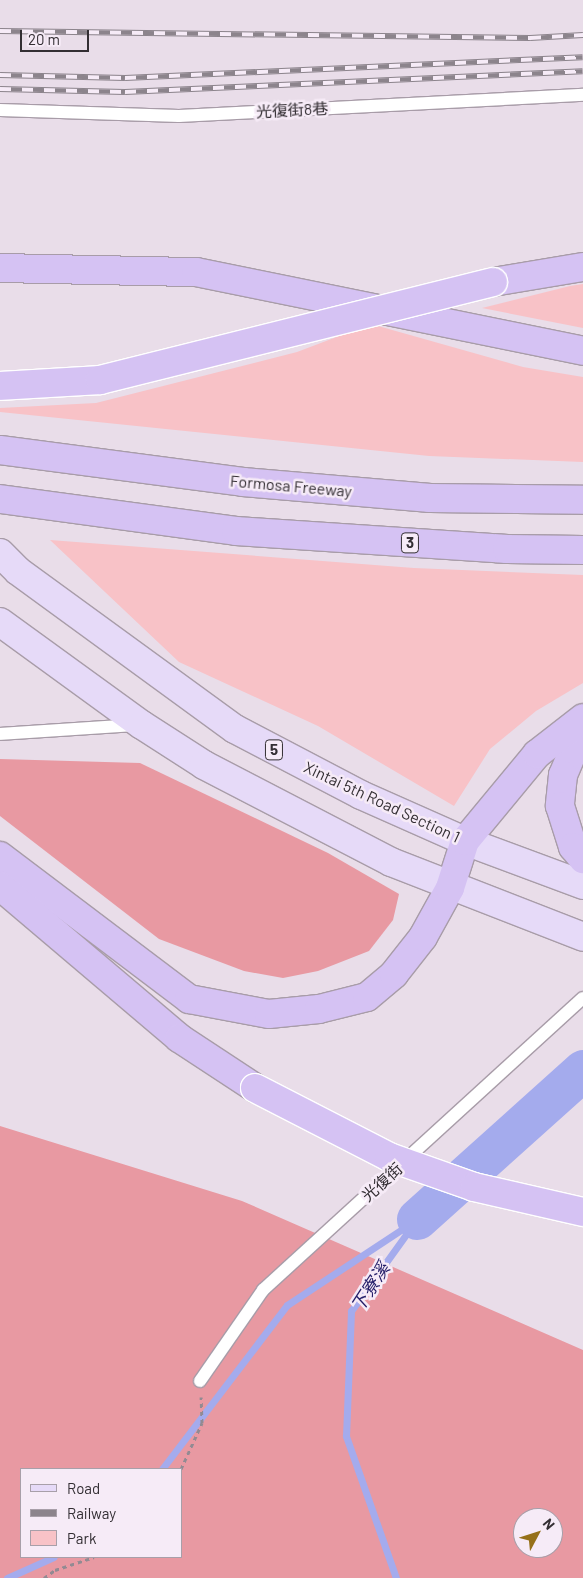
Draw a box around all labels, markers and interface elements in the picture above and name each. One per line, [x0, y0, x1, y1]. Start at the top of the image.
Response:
scale bar [22, 20, 91, 52]
text: 20 m [28, 30, 60, 48]
street label: 光復街8巷 [255, 99, 329, 121]
street label: Formosa Freeway [229, 471, 353, 501]
road number: 3 [400, 530, 420, 556]
road number: 5 [264, 738, 284, 762]
street label: Xintai 5th Road Section 1 [301, 757, 463, 847]
street label: 光復街 [358, 1159, 406, 1205]
water label: 下寮溪 [346, 1258, 394, 1316]
legend [20, 1468, 182, 1558]
text: Road [67, 1479, 100, 1497]
text: Railway [67, 1504, 116, 1522]
north arrow [513, 1508, 563, 1558]
text: N [540, 1515, 559, 1533]
text: Park [67, 1529, 96, 1547]

